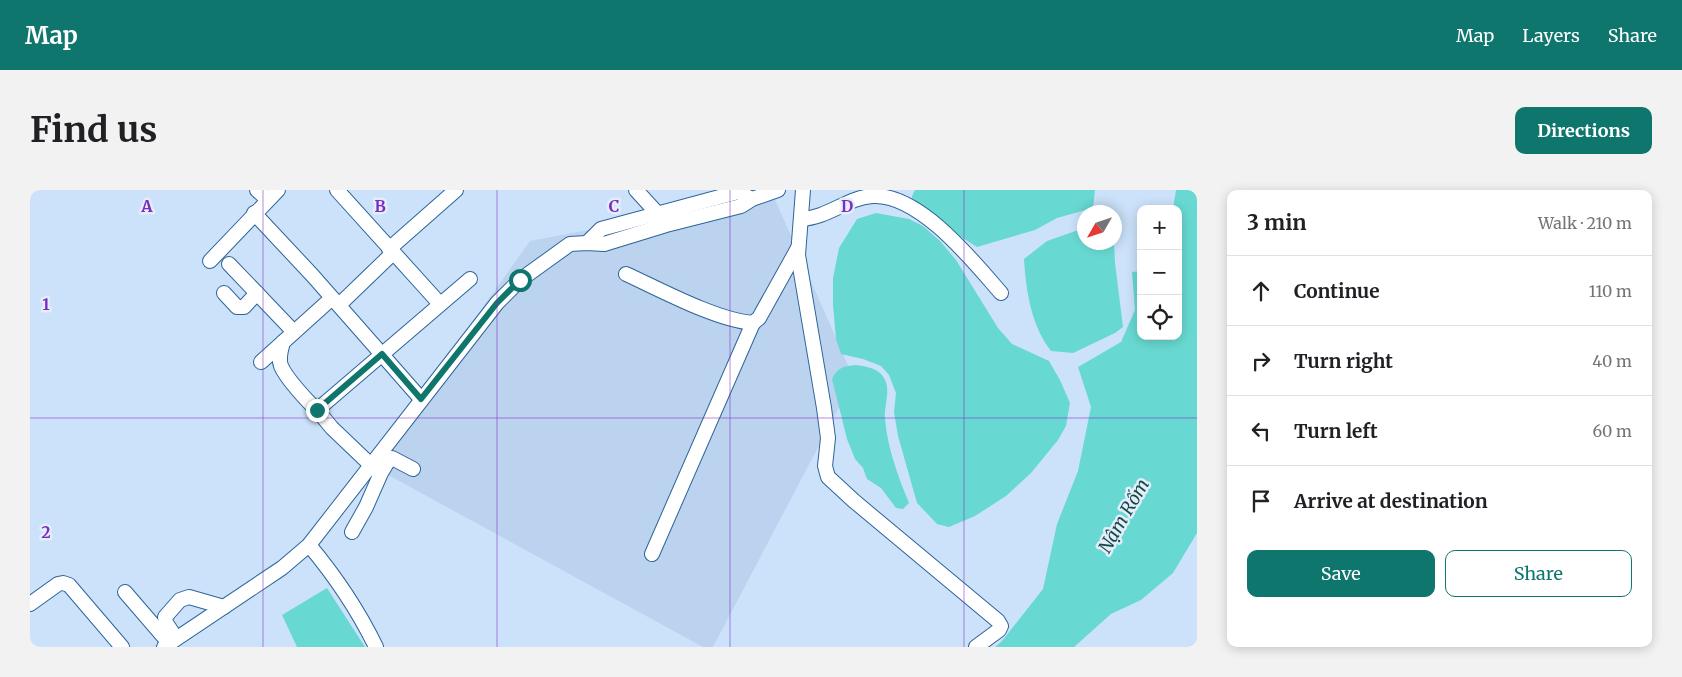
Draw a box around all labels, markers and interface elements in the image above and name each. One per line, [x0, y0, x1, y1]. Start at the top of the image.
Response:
text: Map [25, 20, 78, 51]
text: Map [1456, 24, 1494, 47]
text: Layers [1522, 24, 1580, 47]
text: Share [1608, 24, 1657, 47]
button: Directions [1515, 107, 1652, 154]
text: Find us [30, 108, 157, 152]
text: A [140, 196, 153, 216]
text: B [374, 196, 386, 216]
text: C [609, 196, 619, 216]
text: D [841, 196, 853, 216]
north arrow [1077, 205, 1122, 250]
map controls [1137, 205, 1182, 340]
button: + [1137, 205, 1182, 250]
text: 3 min [1247, 209, 1306, 236]
text: Walk · 210 m [1538, 213, 1632, 233]
button: − [1137, 250, 1182, 295]
route start [509, 269, 532, 292]
icon: ahead [1247, 277, 1275, 305]
text: Continue [1294, 279, 1380, 303]
text: 110 m [1589, 281, 1632, 301]
text: 1 [42, 294, 50, 314]
button: locate [1137, 295, 1182, 340]
icon: right [1247, 347, 1275, 375]
text: Turn right [1294, 349, 1393, 373]
text: 40 m [1592, 351, 1632, 371]
route end [306, 399, 329, 422]
icon: left [1247, 417, 1275, 445]
text: Turn left [1294, 419, 1378, 443]
text: 60 m [1592, 421, 1632, 441]
water label: Nậm Rốm [1093, 474, 1154, 557]
icon: arrive [1247, 487, 1275, 515]
text: Arrive at destination [1294, 489, 1488, 513]
text: 2 [41, 522, 51, 542]
button: Save [1247, 550, 1435, 597]
button: Share [1445, 550, 1632, 597]

